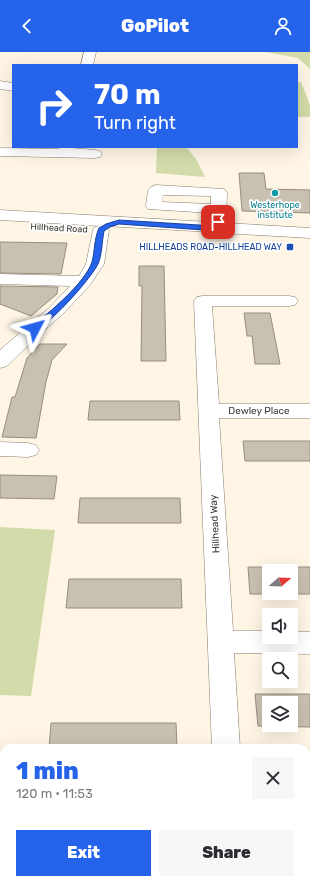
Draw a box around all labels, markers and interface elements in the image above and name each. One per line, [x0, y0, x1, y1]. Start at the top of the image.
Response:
icon: back [16, 15, 38, 37]
text: GoPilot [121, 15, 189, 37]
icon: person [272, 15, 294, 37]
text: 70 m [94, 78, 161, 111]
icon: right [28, 80, 80, 132]
text: Turn right [94, 112, 176, 134]
marker: Westerhope institute [270, 188, 280, 198]
place label: Westerhope institute [250, 200, 300, 220]
pin [201, 205, 235, 239]
icon: arrive [207, 211, 229, 233]
street label: Hillhead Road [30, 222, 88, 234]
place label: HILLHEADS ROAD-HILLHEAD WAY [139, 242, 282, 252]
marker: HILLHEADS ROAD-HILLHEAD WAY [285, 242, 295, 252]
position arrow [14, 307, 56, 349]
street label: Dewley Place [228, 405, 290, 417]
street label: Hillhead Way [207, 494, 223, 554]
north arrow [262, 564, 298, 600]
map controls [262, 564, 298, 732]
button: sound [262, 608, 298, 644]
button: search [262, 652, 298, 688]
button: layers [262, 696, 298, 732]
text: 1 min [16, 757, 79, 785]
button: close [252, 757, 294, 799]
text: 120 m · 11:53 [16, 786, 93, 801]
button: Exit [16, 830, 151, 876]
button: Share [159, 830, 294, 876]

